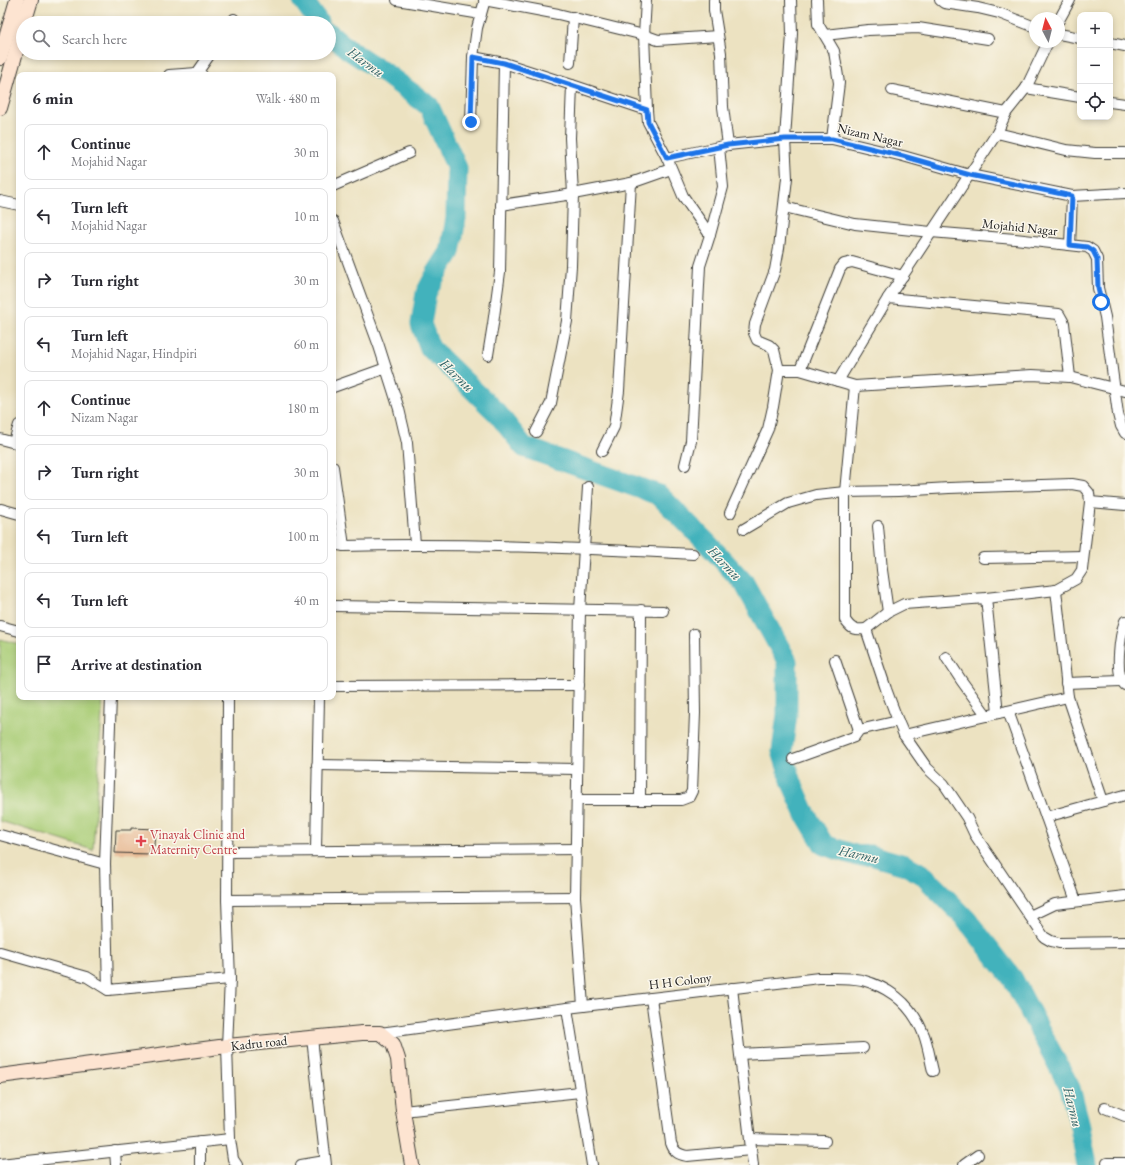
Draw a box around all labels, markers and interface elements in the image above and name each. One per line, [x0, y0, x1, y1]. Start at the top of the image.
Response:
north arrow [1029, 12, 1065, 48]
map controls [1077, 12, 1113, 120]
button: + [1077, 12, 1113, 48]
search box [16, 16, 336, 60]
icon: search [30, 27, 52, 49]
text: Search here [62, 29, 127, 48]
water label: Harmu [343, 42, 388, 81]
button: − [1077, 48, 1113, 84]
button: locate [1077, 84, 1113, 120]
text: 6 min [32, 87, 73, 109]
text: Walk · 480 m [256, 90, 320, 107]
route end [462, 113, 480, 131]
street label: Nizam Nagar [835, 119, 905, 151]
text: Continue [71, 134, 131, 153]
icon: ahead [33, 141, 55, 163]
text: 30 m [294, 144, 319, 161]
text: Mojahid Nagar [71, 153, 147, 170]
text: Turn left [71, 198, 128, 217]
icon: left [33, 205, 55, 227]
text: 10 m [294, 208, 319, 225]
street label: Mojahid Nagar [981, 215, 1059, 239]
text: Mojahid Nagar [71, 217, 147, 234]
icon: right [33, 269, 55, 291]
text: Turn right [71, 271, 139, 290]
text: 30 m [294, 272, 319, 289]
route start [1092, 293, 1110, 311]
text: Turn left [71, 326, 128, 345]
icon: left [33, 333, 55, 355]
text: 60 m [294, 336, 319, 353]
text: Mojahid Nagar, Hindpiri [71, 345, 197, 362]
water label: Harmu [435, 354, 478, 396]
text: Continue [71, 390, 131, 409]
icon: ahead [33, 397, 55, 419]
text: 180 m [288, 400, 319, 417]
text: Nizam Nagar [71, 409, 138, 426]
icon: right [33, 461, 55, 483]
text: Turn right [71, 463, 139, 482]
text: 30 m [294, 464, 319, 481]
icon: left [33, 525, 55, 547]
text: Turn left [71, 527, 128, 546]
text: 100 m [288, 528, 319, 545]
water label: Harmu [704, 541, 746, 584]
icon: left [33, 589, 55, 611]
text: Turn left [71, 591, 128, 610]
text: 40 m [294, 592, 319, 609]
icon: arrive [33, 653, 55, 675]
text: Arrive at destination [71, 655, 202, 674]
place label: Vinayak Clinic and Maternity Centre [150, 826, 245, 858]
marker: Vinayak Clinic and Maternity Centre [135, 835, 147, 847]
water label: Harmu [836, 841, 881, 867]
street label: H H Colony [648, 969, 713, 993]
street label: Kadru road [230, 1032, 288, 1054]
water label: Harmu [1059, 1084, 1087, 1129]

